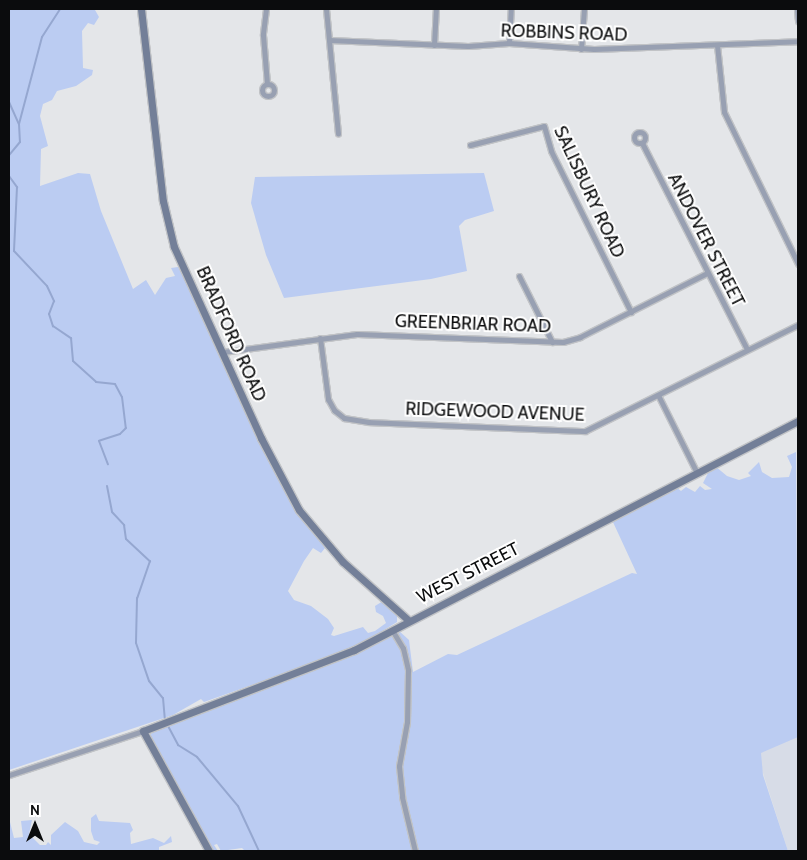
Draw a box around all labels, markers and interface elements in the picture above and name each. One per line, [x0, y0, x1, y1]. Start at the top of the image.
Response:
street label: ROBBINS ROAD [500, 20, 628, 46]
street label: SALISBURY ROAD [549, 123, 629, 261]
street label: ANDOVER STREET [663, 170, 749, 310]
street label: BRADFORD ROAD [192, 263, 270, 405]
street label: GREENBRIAR ROAD [394, 310, 552, 338]
street label: RIDGEWOOD AVENUE [405, 398, 585, 426]
street label: WEST STREET [413, 538, 523, 608]
north arrow [10, 800, 60, 850]
text: N [30, 801, 40, 819]

